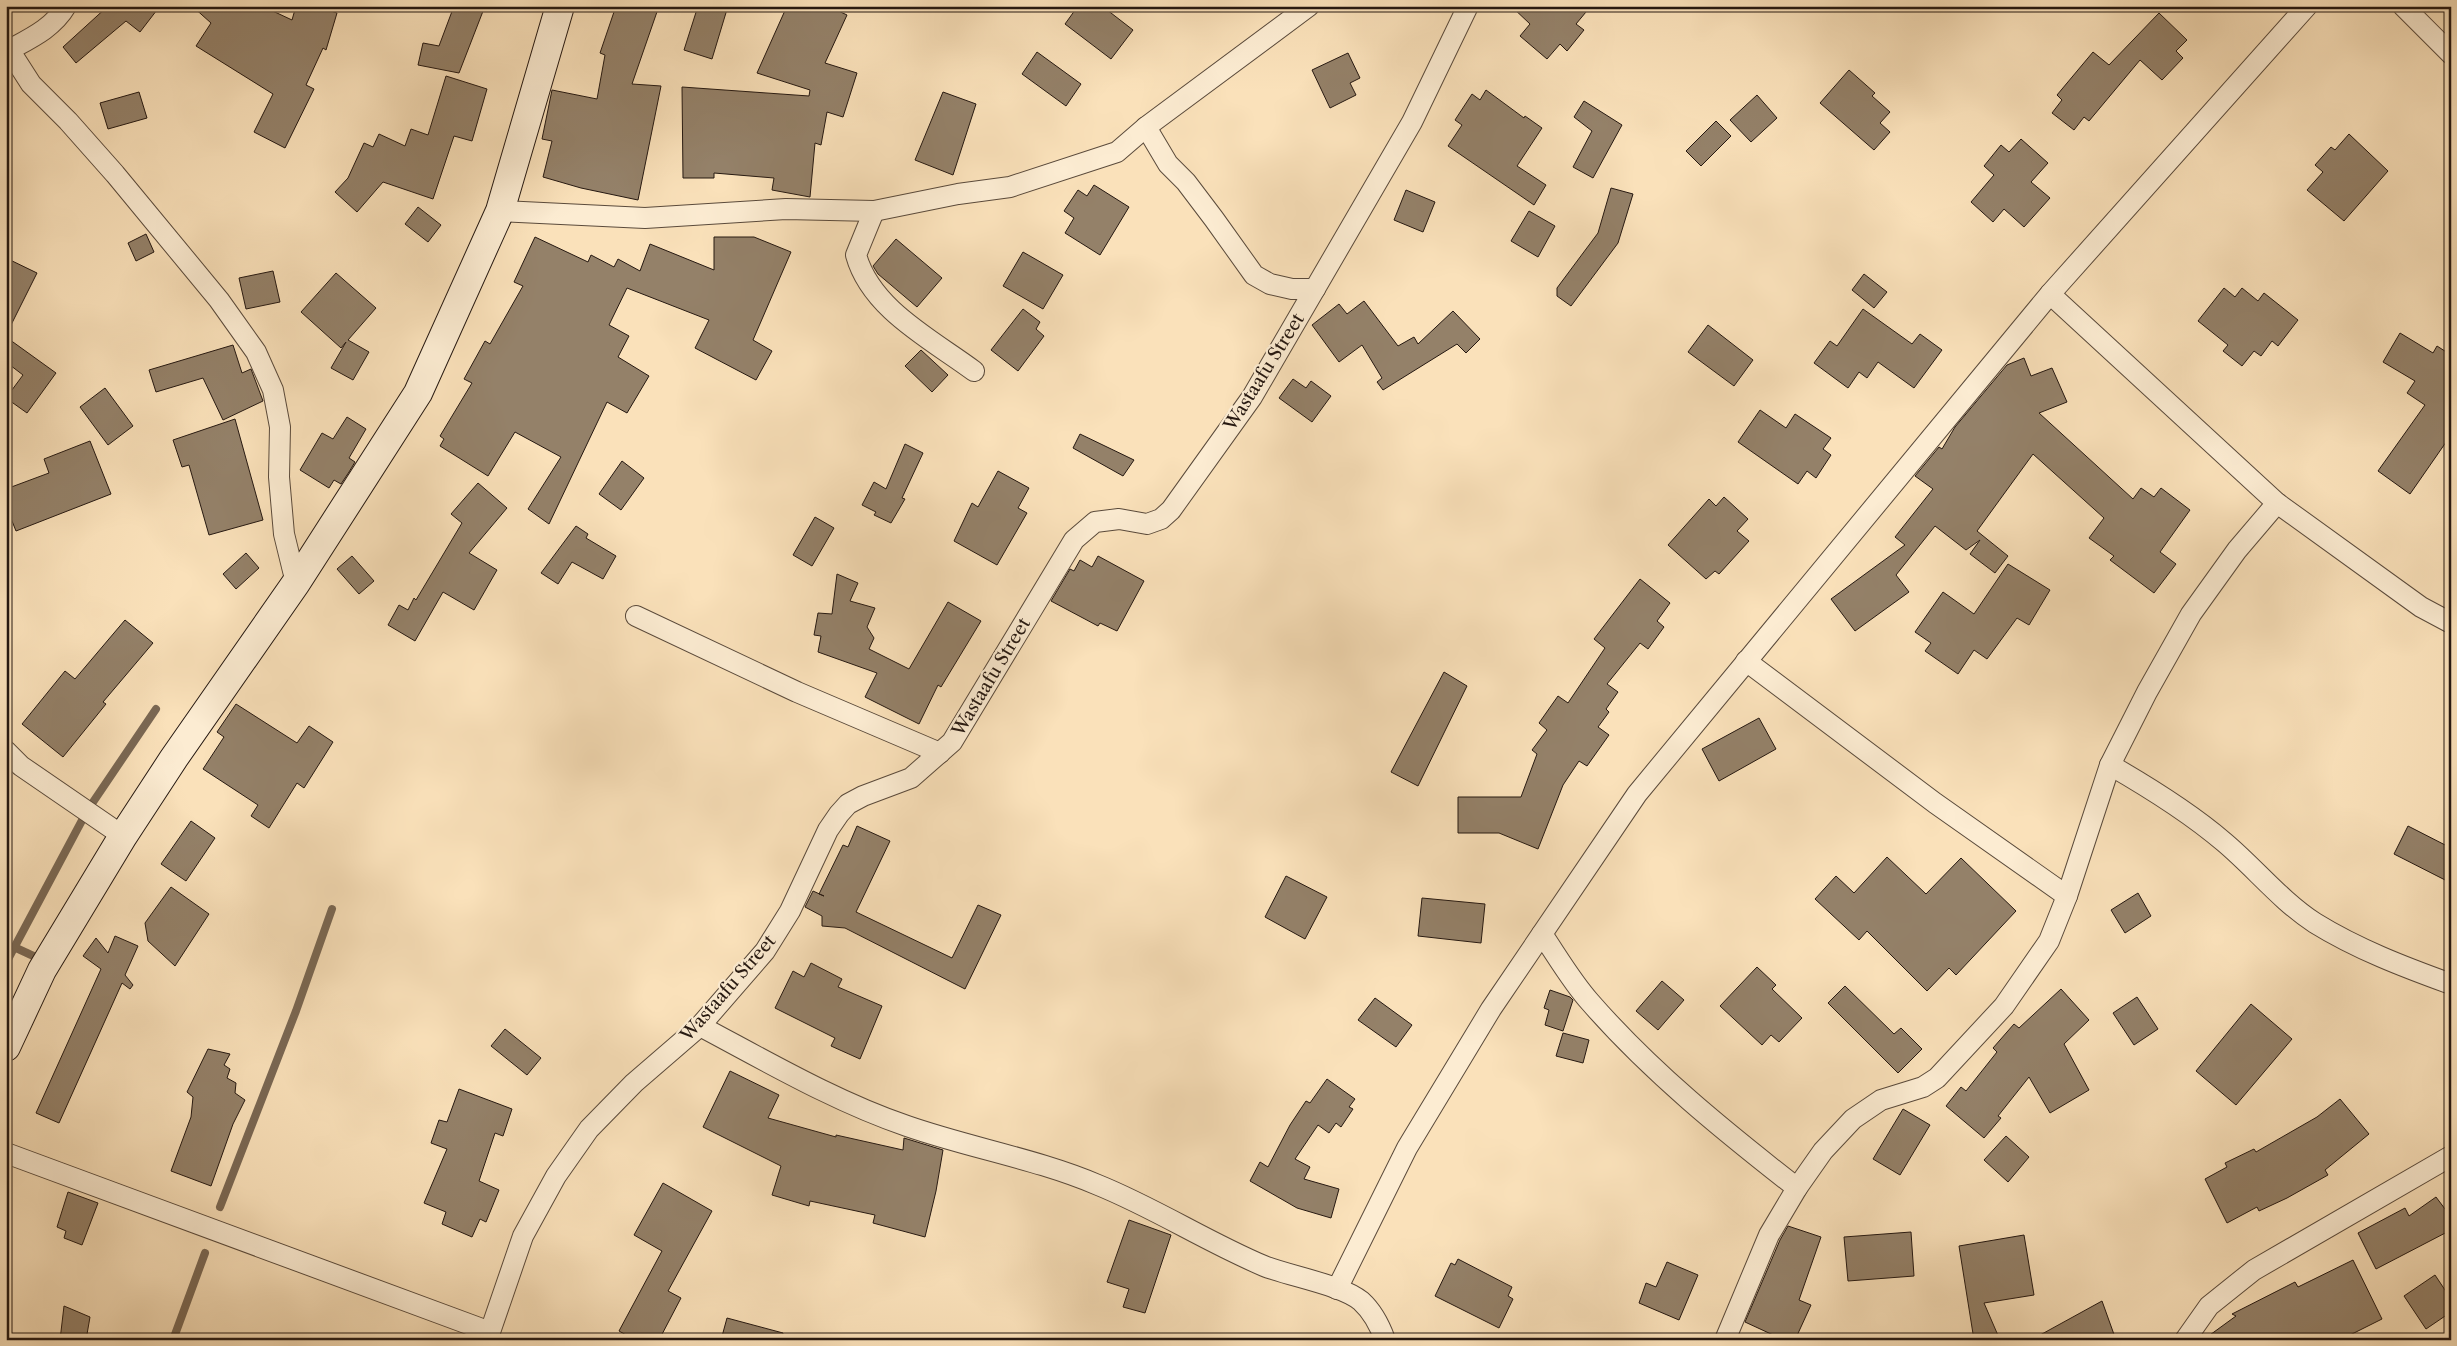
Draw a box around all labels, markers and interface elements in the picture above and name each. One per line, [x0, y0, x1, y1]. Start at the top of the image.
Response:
street label: Wastaafu Street [1219, 309, 1309, 436]
street label: Wastaafu Street [947, 613, 1035, 741]
street label: Wastaafu Street [675, 930, 781, 1047]

